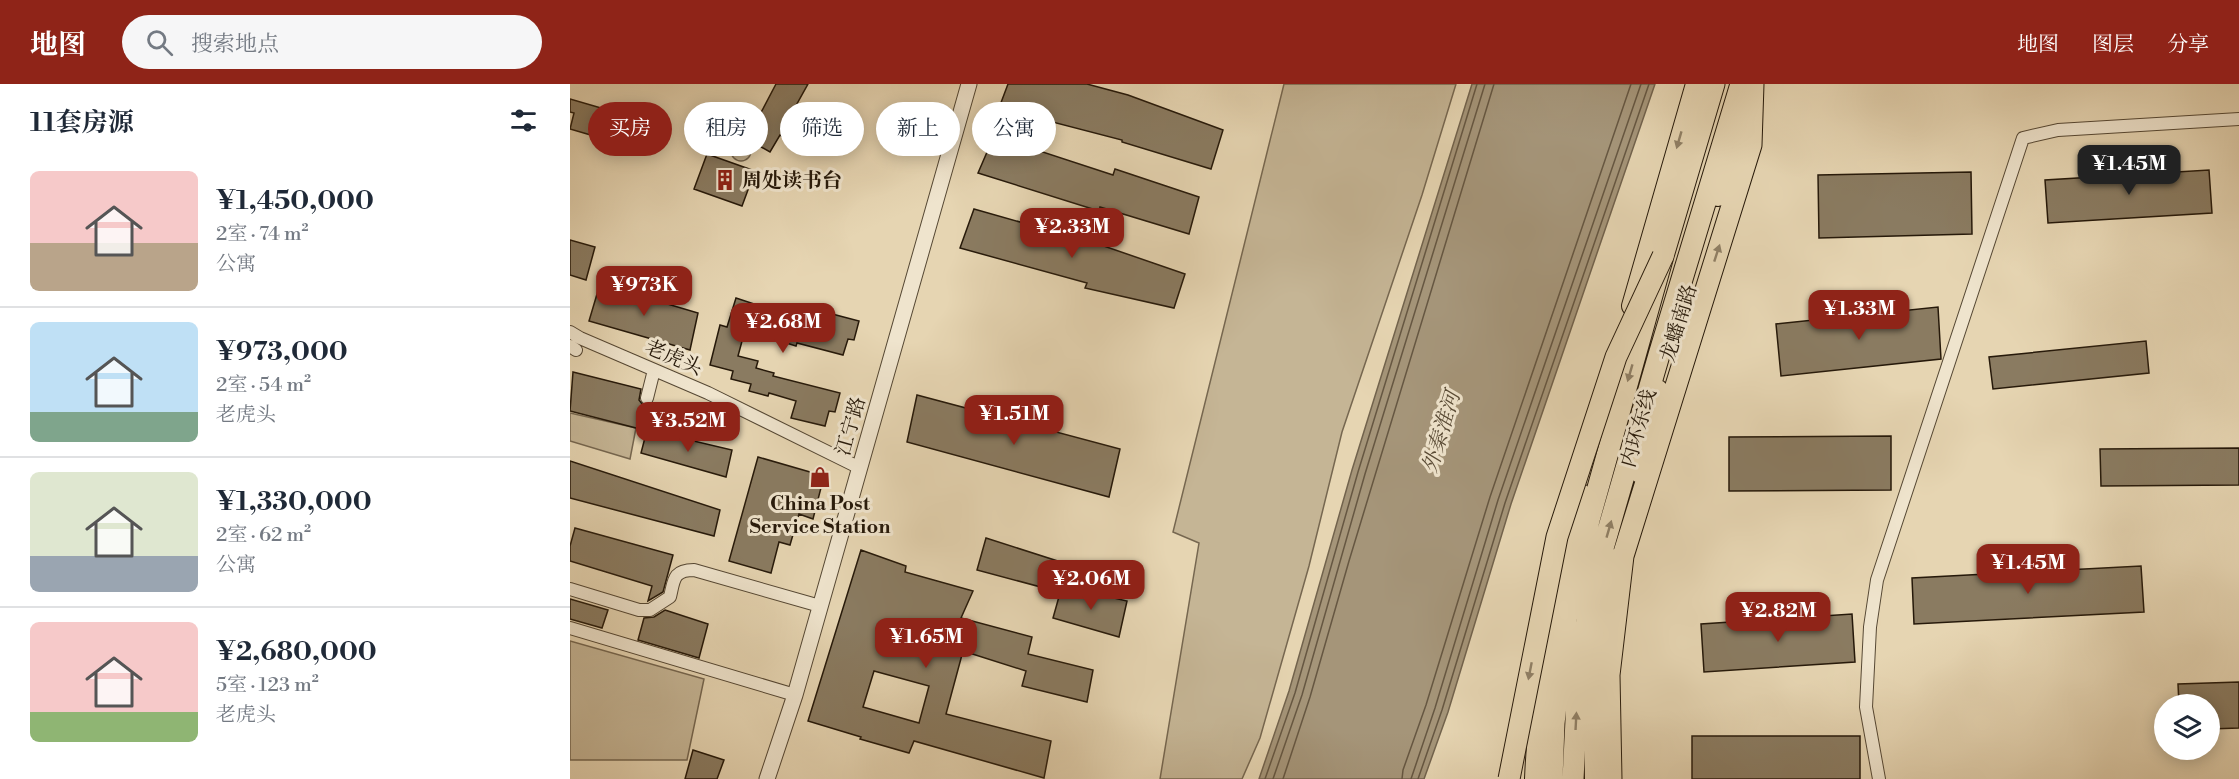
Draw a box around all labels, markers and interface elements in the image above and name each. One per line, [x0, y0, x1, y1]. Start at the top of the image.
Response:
search box [122, 15, 542, 69]
icon: search [143, 26, 176, 59]
text: 地图 [30, 28, 86, 63]
text: 搜索地点 [191, 31, 279, 58]
text: 地图 [2017, 32, 2059, 58]
text: 图层 [2092, 32, 2134, 58]
text: 分享 [2167, 32, 2209, 58]
chip: 买房 [588, 102, 672, 156]
chip: 租房 [684, 102, 768, 156]
chip: 筛选 [780, 102, 864, 156]
chip: 新上 [876, 102, 960, 156]
chip: 公寓 [972, 102, 1056, 156]
icon: filters [507, 104, 540, 137]
text: 11套房源 [30, 107, 134, 139]
one-way arrow [1674, 131, 1683, 149]
pin: ¥1.45M [2080, 145, 2178, 196]
text: ¥1.45M [2092, 152, 2166, 177]
building icon: 周处读书台 [713, 168, 737, 192]
place label: 周处读书台 [742, 169, 842, 194]
text: ¥1,450,000 [216, 185, 374, 217]
icon: home [78, 195, 150, 267]
pin: ¥2.33M [1023, 208, 1121, 259]
text: ¥2.33M [1034, 215, 1110, 240]
text: 2室 · 74 m² [216, 222, 308, 247]
one-way arrow [1713, 244, 1722, 262]
text: 公寓 [216, 252, 256, 277]
pin: ¥973K [602, 266, 686, 317]
text: ¥973K [610, 273, 678, 298]
street label: 龙蟠南路 [1656, 282, 1703, 365]
pin: ¥1.33M [1810, 290, 1908, 341]
text: ¥1.33M [1822, 297, 1896, 322]
pin: ¥2.68M [734, 303, 832, 354]
text: ¥2.68M [744, 310, 822, 335]
street label: 老虎头 [641, 335, 706, 382]
text: ¥973,000 [216, 336, 348, 368]
icon: home [78, 346, 150, 418]
one-way arrow [1625, 365, 1634, 383]
text: 2室 · 54 m² [216, 373, 311, 398]
water label: 外秦淮河 [1417, 385, 1468, 476]
street label: 内环东线 [1616, 387, 1662, 470]
street label: 江宁路 [831, 394, 872, 459]
pin: ¥1.51M [965, 395, 1063, 446]
pin: ¥3.52M [639, 402, 737, 453]
text: ¥1.51M [978, 402, 1050, 427]
text: 老虎头 [216, 403, 276, 428]
text: ¥3.52M [650, 409, 726, 434]
shop icon: China Post Service Station [808, 465, 832, 489]
text: ¥1,330,000 [216, 486, 372, 518]
place label: China Post Service Station [749, 492, 891, 540]
icon: home [78, 496, 150, 568]
one-way arrow [1605, 520, 1614, 538]
text: 2室 · 62 m² [216, 523, 311, 548]
pin: ¥1.45M [1979, 544, 2077, 595]
text: ¥1.45M [1991, 551, 2065, 576]
text: 公寓 [216, 553, 256, 578]
pin: ¥2.06M [1042, 560, 1140, 611]
text: ¥2.06M [1052, 567, 1130, 592]
pin: ¥2.82M [1729, 592, 1827, 643]
text: ¥2.82M [1739, 599, 1817, 624]
pin: ¥1.65M [877, 618, 975, 669]
text: ¥1.65M [889, 625, 963, 650]
text: ¥2,680,000 [216, 636, 377, 668]
icon: home [78, 646, 150, 718]
one-way arrow [1525, 661, 1534, 680]
text: 5室 · 123 m² [216, 673, 319, 698]
map controls [2154, 694, 2220, 760]
button: layers [2154, 694, 2220, 760]
text: 老虎头 [216, 703, 276, 728]
one-way arrow [1571, 711, 1580, 730]

